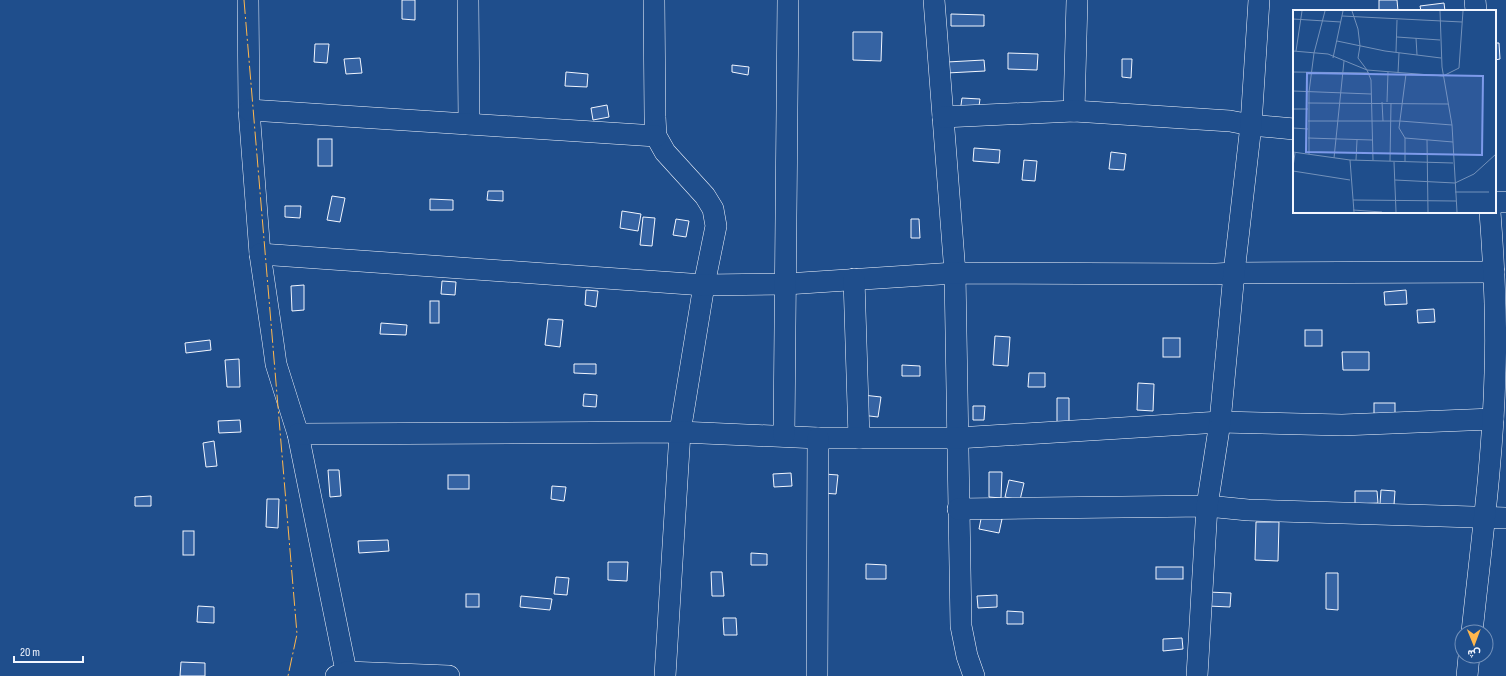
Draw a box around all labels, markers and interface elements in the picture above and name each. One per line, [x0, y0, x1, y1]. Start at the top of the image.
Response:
inset map [1293, 10, 1496, 213]
north arrow [1454, 624, 1494, 664]
scale bar [14, 638, 83, 664]
text: 20 m [20, 645, 40, 660]
text: ش [1467, 647, 1481, 660]

